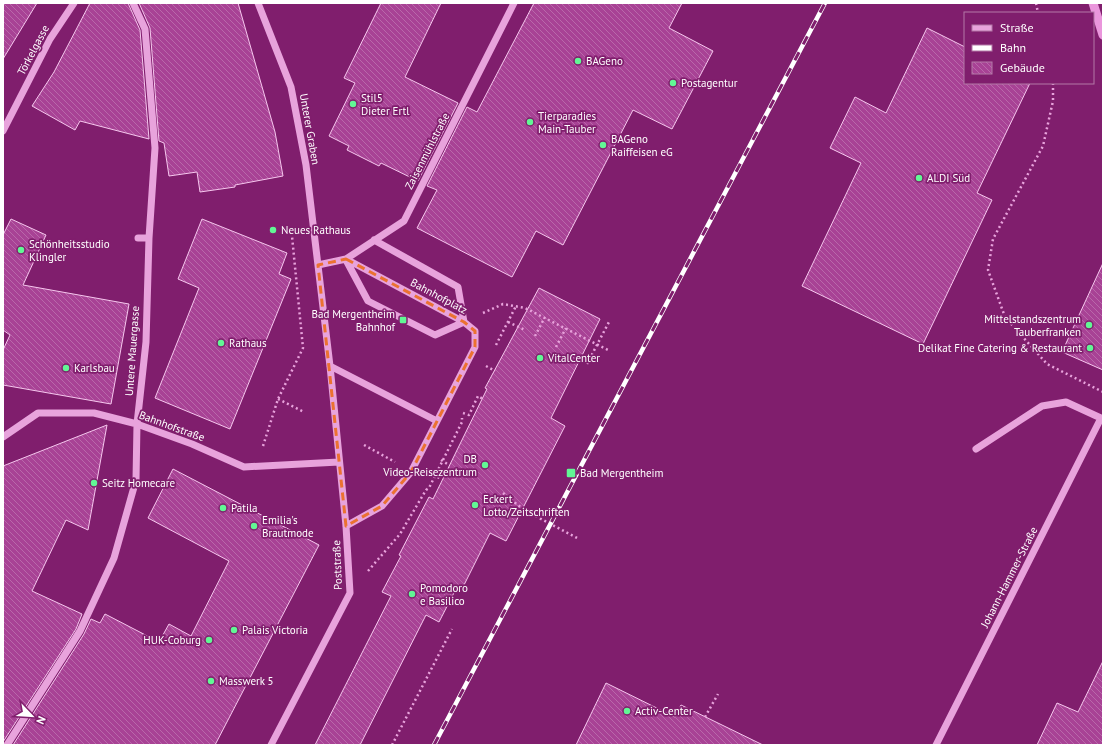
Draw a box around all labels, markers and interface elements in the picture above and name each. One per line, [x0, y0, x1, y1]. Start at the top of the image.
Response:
legend [964, 12, 1094, 84]
text: Straße [1000, 20, 1034, 35]
street label: Törkelgasse [14, 22, 52, 77]
text: Bahn [1000, 40, 1026, 55]
place label: BAGeno [586, 54, 623, 68]
marker: BAGeno [573, 56, 583, 66]
text: Gebäude [1000, 60, 1045, 75]
place label: Postagentur [681, 76, 738, 90]
marker: Postagentur [668, 78, 678, 88]
place label: Stil5 Dieter Ertl [361, 91, 410, 118]
street label: Unterer Graben [297, 92, 323, 166]
marker: Stil5 Dieter Ertl [348, 99, 358, 109]
place label: Tierparadies Main-Tauber [538, 109, 596, 136]
street label: Zaisenmühlstraße [402, 110, 453, 192]
marker: Tierparadies Main-Tauber [525, 117, 535, 127]
place label: BAGeno Raiffeisen eG [611, 132, 673, 159]
marker: BAGeno Raiffeisen eG [598, 140, 608, 150]
place label: ALDI Süd [927, 171, 970, 185]
marker: ALDI Süd [914, 173, 924, 183]
place label: Neues Rathaus [281, 223, 351, 237]
marker: Neues Rathaus [268, 225, 278, 235]
place label: Schönheitsstudio Klingler [29, 237, 110, 264]
marker: Schönheitsstudio Klingler [16, 245, 26, 255]
street label: Bahnhofplatz [408, 275, 470, 317]
street label: Untere Mauergasse [122, 305, 142, 397]
place label: Bad Mergentheim Bahnhof [312, 307, 395, 334]
place label: Mittelstandszentrum Tauberfranken [984, 312, 1081, 339]
marker: Bad Mergentheim Bahnhof [398, 315, 408, 325]
marker: Mittelstandszentrum Tauberfranken [1084, 320, 1094, 330]
place label: Rathaus [229, 336, 267, 350]
marker: Rathaus [216, 338, 226, 348]
place label: Delikat Fine Catering & Restaurant [918, 341, 1082, 355]
marker: Delikat Fine Catering & Restaurant [1085, 343, 1095, 353]
place label: VitalCenter [547, 351, 600, 365]
marker: VitalCenter [535, 353, 545, 363]
place label: Karlsbau [74, 361, 115, 375]
marker: Karlsbau [61, 363, 71, 373]
street label: Bahnhofstraße [137, 408, 207, 444]
place label: DB Video-Reisezentrum [382, 452, 477, 479]
marker: DB Video-Reisezentrum [480, 460, 490, 470]
place label: Bad Mergentheim [580, 466, 664, 480]
marker: Bad Mergentheim [565, 467, 577, 479]
place label: Seitz Homecare [102, 476, 175, 490]
marker: Seitz Homecare [89, 478, 99, 488]
place label: Eckert Lotto/Zeitschriften [483, 492, 570, 519]
marker: Eckert Lotto/Zeitschriften [470, 500, 480, 510]
place label: Patila [231, 501, 258, 515]
marker: Patila [218, 503, 228, 513]
place label: Emilia's Brautmode [262, 513, 314, 540]
marker: Emilia's Brautmode [249, 521, 259, 531]
street label: Johann-Hammer-Straße [977, 524, 1041, 631]
street label: Poststraße [329, 540, 345, 590]
place label: Pomodoro e Basilico [420, 581, 468, 608]
marker: Pomodoro e Basilico [407, 589, 417, 599]
place label: Palais Victoria [242, 623, 308, 637]
marker: Palais Victoria [229, 625, 239, 635]
place label: HUK-Coburg [143, 633, 201, 647]
marker: HUK-Coburg [204, 635, 214, 645]
place label: Masswerk 5 [219, 674, 274, 688]
marker: Masswerk 5 [206, 676, 216, 686]
north arrow [12, 696, 52, 736]
place label: Activ-Center [635, 704, 693, 718]
marker: Activ-Center [622, 706, 632, 716]
text: N [33, 714, 49, 726]

